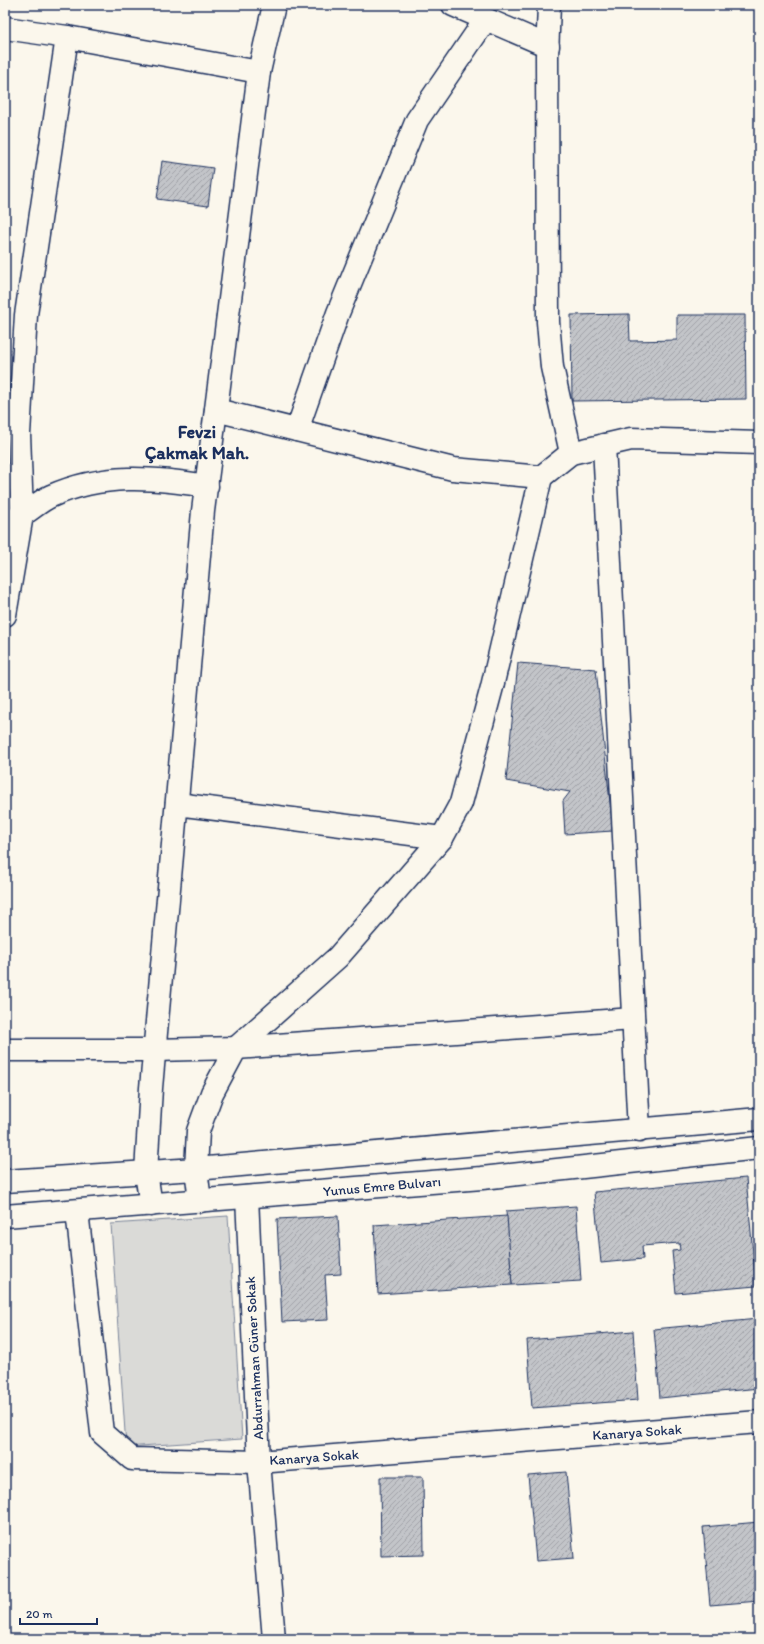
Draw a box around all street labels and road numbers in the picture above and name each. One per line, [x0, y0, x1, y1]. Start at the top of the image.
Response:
street label: Yunus Emre Bulvarı [322, 1173, 442, 1200]
street label: Abdurrahman Güner Sokak [242, 1276, 267, 1440]
street label: Kanarya Sokak [592, 1421, 682, 1444]
street label: Kanarya Sokak [269, 1446, 359, 1469]

